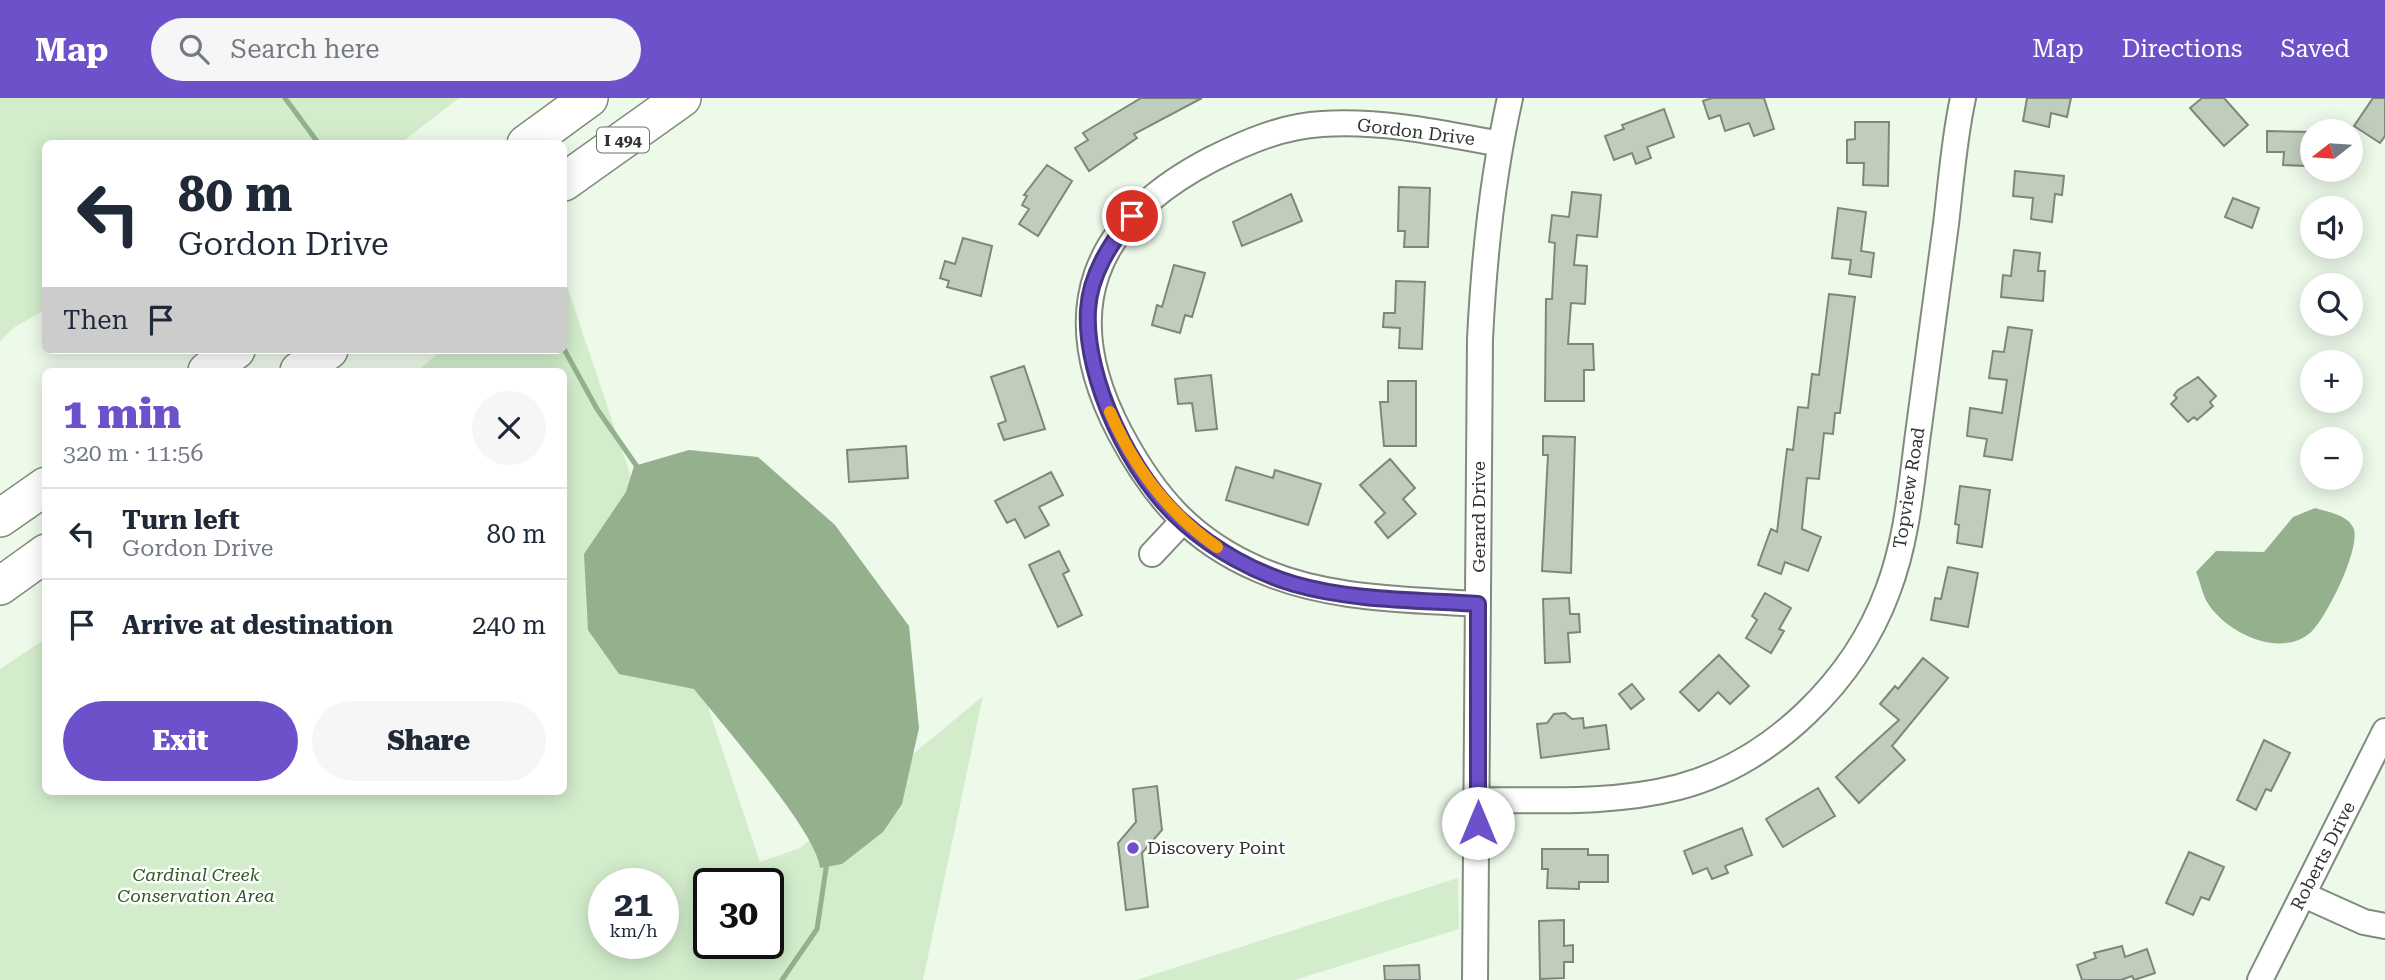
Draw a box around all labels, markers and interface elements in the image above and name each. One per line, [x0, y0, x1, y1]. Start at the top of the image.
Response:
search box [151, 18, 641, 81]
text: Map [35, 30, 109, 69]
icon: search [175, 30, 213, 68]
text: Search here [231, 34, 380, 64]
text: Map [2032, 35, 2084, 63]
text: Directions [2122, 35, 2242, 63]
text: Saved [2280, 35, 2350, 63]
street label: Gordon Drive [1356, 114, 1476, 149]
north arrow [2300, 119, 2362, 182]
map controls [2300, 119, 2363, 490]
road number: I 494 [597, 128, 649, 152]
text: 80 m [178, 166, 293, 223]
icon: left [63, 168, 154, 259]
pin [1102, 186, 1162, 246]
button: sound [2300, 196, 2363, 259]
icon: arrive [1113, 197, 1151, 235]
text: Gordon Drive [178, 225, 388, 263]
button: search [2300, 273, 2363, 336]
icon: arrive [142, 301, 180, 339]
text: Then [63, 305, 128, 335]
button: + [2300, 350, 2363, 413]
text: 1 min [63, 389, 181, 438]
button: close [472, 391, 546, 465]
street label: Topview Road [1889, 425, 1929, 550]
button: − [2300, 427, 2363, 490]
text: 320 m · 11:56 [63, 440, 203, 467]
street label: Gerard Drive [1468, 461, 1489, 573]
text: Turn left [122, 505, 240, 535]
icon: left [63, 515, 101, 553]
text: 80 m [487, 519, 546, 549]
text: Gordon Drive [122, 535, 273, 562]
icon: arrive [63, 606, 101, 644]
text: Arrive at destination [122, 610, 393, 640]
text: 240 m [472, 610, 546, 640]
button: Exit [63, 701, 298, 781]
button: Share [312, 701, 546, 781]
position arrow [1441, 786, 1515, 860]
street label: Roberts Drive [2286, 798, 2359, 914]
place label: Discovery Point [1147, 837, 1285, 858]
marker: Discovery Point [1125, 840, 1141, 856]
park label: Cardinal Creek Conservation Area [117, 864, 275, 906]
speed limit sign: 30 [693, 868, 784, 959]
text: 21 [614, 884, 653, 925]
text: km/h [609, 920, 658, 941]

